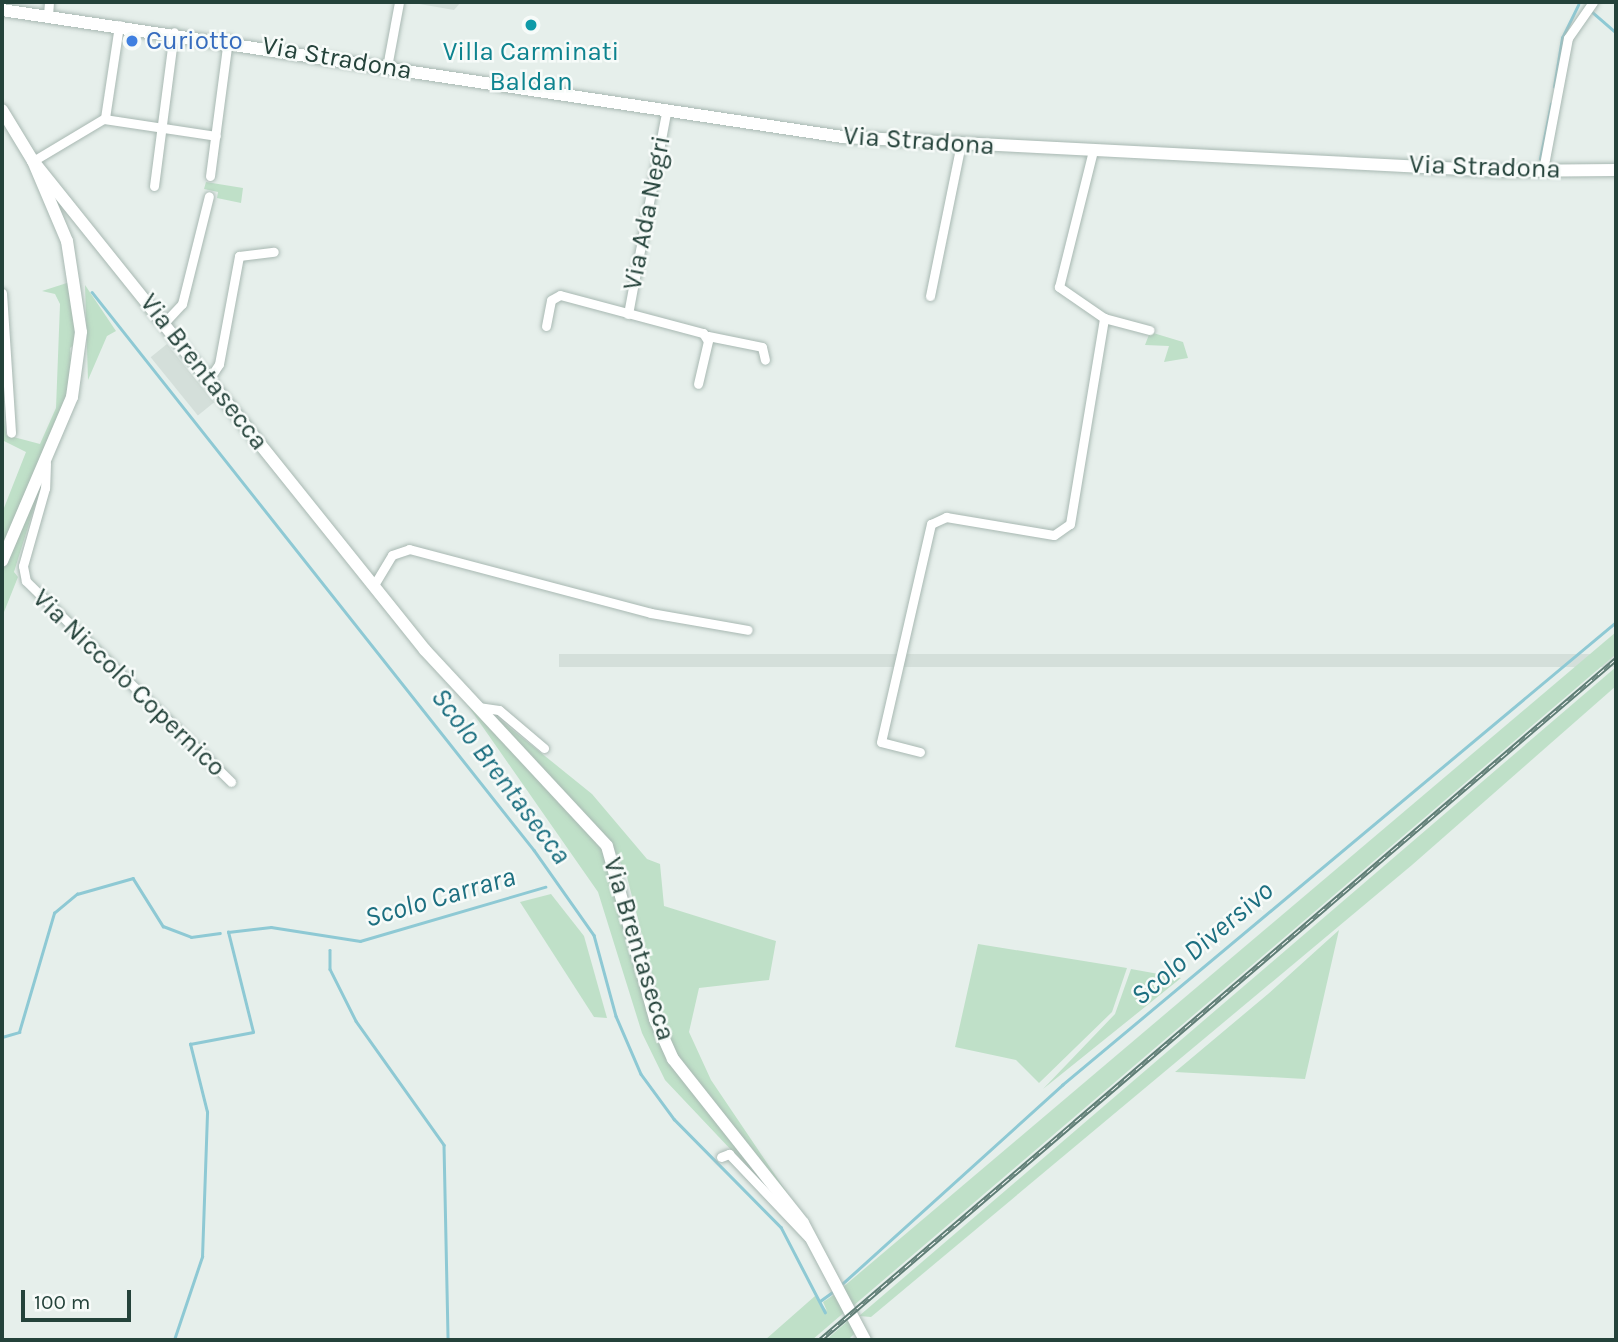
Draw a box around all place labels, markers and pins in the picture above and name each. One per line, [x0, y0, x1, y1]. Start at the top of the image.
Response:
marker: Villa Carminati Baldan [523, 17, 539, 33]
place label: Curiotto [146, 25, 243, 57]
marker: Curiotto [124, 33, 140, 49]
place label: Villa Carminati Baldan [443, 36, 619, 98]

